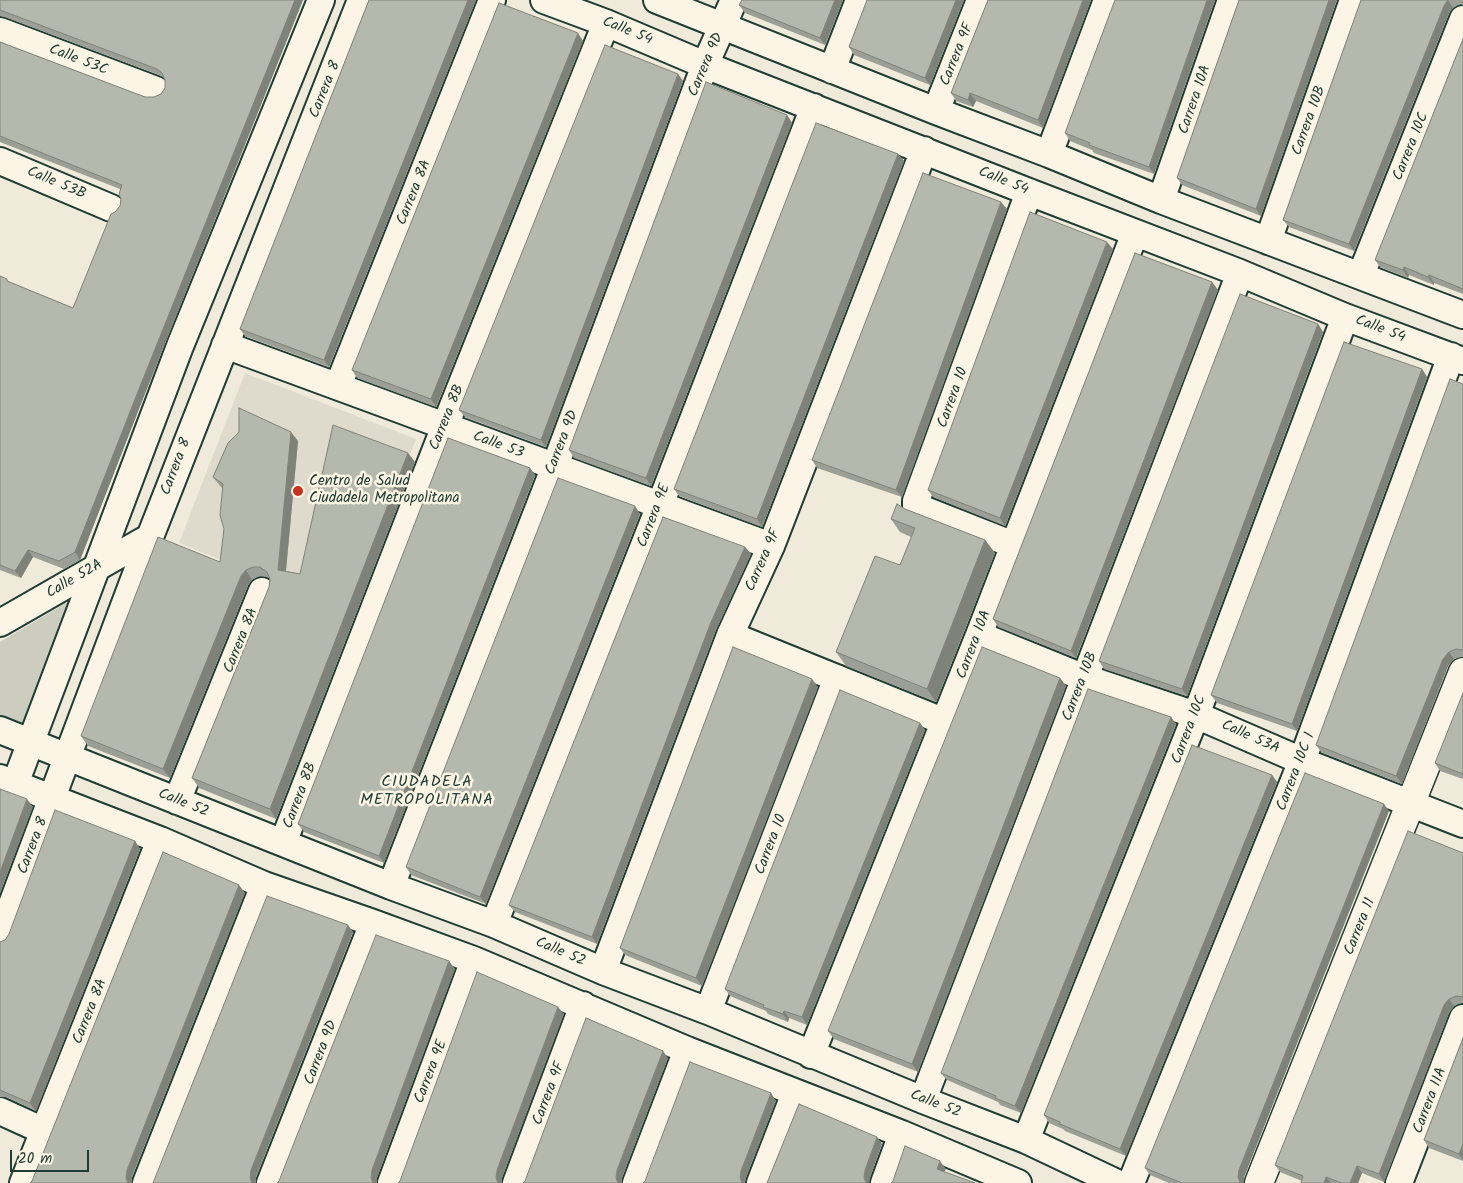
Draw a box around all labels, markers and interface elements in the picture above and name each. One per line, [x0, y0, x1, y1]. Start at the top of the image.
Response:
street label: Calle 54 [599, 14, 655, 50]
street label: Carrera 9F [937, 21, 979, 89]
street label: Carrera 9D [685, 30, 729, 100]
street label: Calle 53C [46, 42, 110, 80]
street label: Carrera 8 [306, 59, 346, 121]
street label: Carrera 10A [1176, 63, 1216, 137]
street label: Carrera 10B [1289, 84, 1331, 158]
street label: Carrera 10C [1390, 110, 1434, 184]
street label: Carrera 8A [394, 158, 436, 228]
street label: Calle 53B [24, 164, 88, 204]
street label: Calle 54 [975, 164, 1031, 200]
street label: Calle 54 [1352, 312, 1408, 348]
street label: Carrera 10 [935, 365, 973, 431]
street label: Carrera 8B [427, 383, 469, 453]
street label: Carrera 9D [542, 408, 584, 478]
street label: Calle 53 [470, 429, 526, 463]
street label: Carrera 8 [158, 436, 196, 498]
place label: Centro de Salud Ciudadela Metropolitana [309, 473, 459, 508]
street label: Carrera 9E [635, 482, 675, 550]
marker: Centro de Salud Ciudadela Metropolitana [291, 484, 305, 498]
street label: Carrera 9F [742, 527, 786, 595]
street label: Calle 52A [44, 557, 106, 603]
street label: Carrera 8A [221, 606, 263, 676]
street label: Carrera 10A [954, 608, 996, 682]
street label: Carrera 10B [1060, 650, 1102, 724]
street label: Carrera 10C [1169, 693, 1211, 767]
street label: Calle 53A [1218, 717, 1282, 759]
street label: Carrera 10C 1 [1274, 730, 1320, 814]
street label: Carrera 8B [280, 760, 322, 832]
district label: CIUDADELA METROPOLITANA [359, 773, 495, 811]
street label: Calle 52 [155, 786, 211, 822]
street label: Carrera 10 [752, 812, 792, 878]
street label: Carrera 8 [15, 815, 53, 877]
street label: Carrera 11 [1341, 896, 1381, 958]
street label: Calle 52 [532, 934, 588, 972]
street label: Carrera 8A [70, 977, 112, 1047]
street label: Carrera 9D [301, 1018, 343, 1088]
street label: Carrera 9E [412, 1038, 452, 1106]
street label: Carrera 9F [530, 1060, 570, 1128]
street label: Carrera 11A [1410, 1065, 1452, 1137]
street label: Calle 52 [907, 1087, 963, 1123]
scale bar [12, 1140, 91, 1172]
text: 20 m [18, 1147, 52, 1171]

